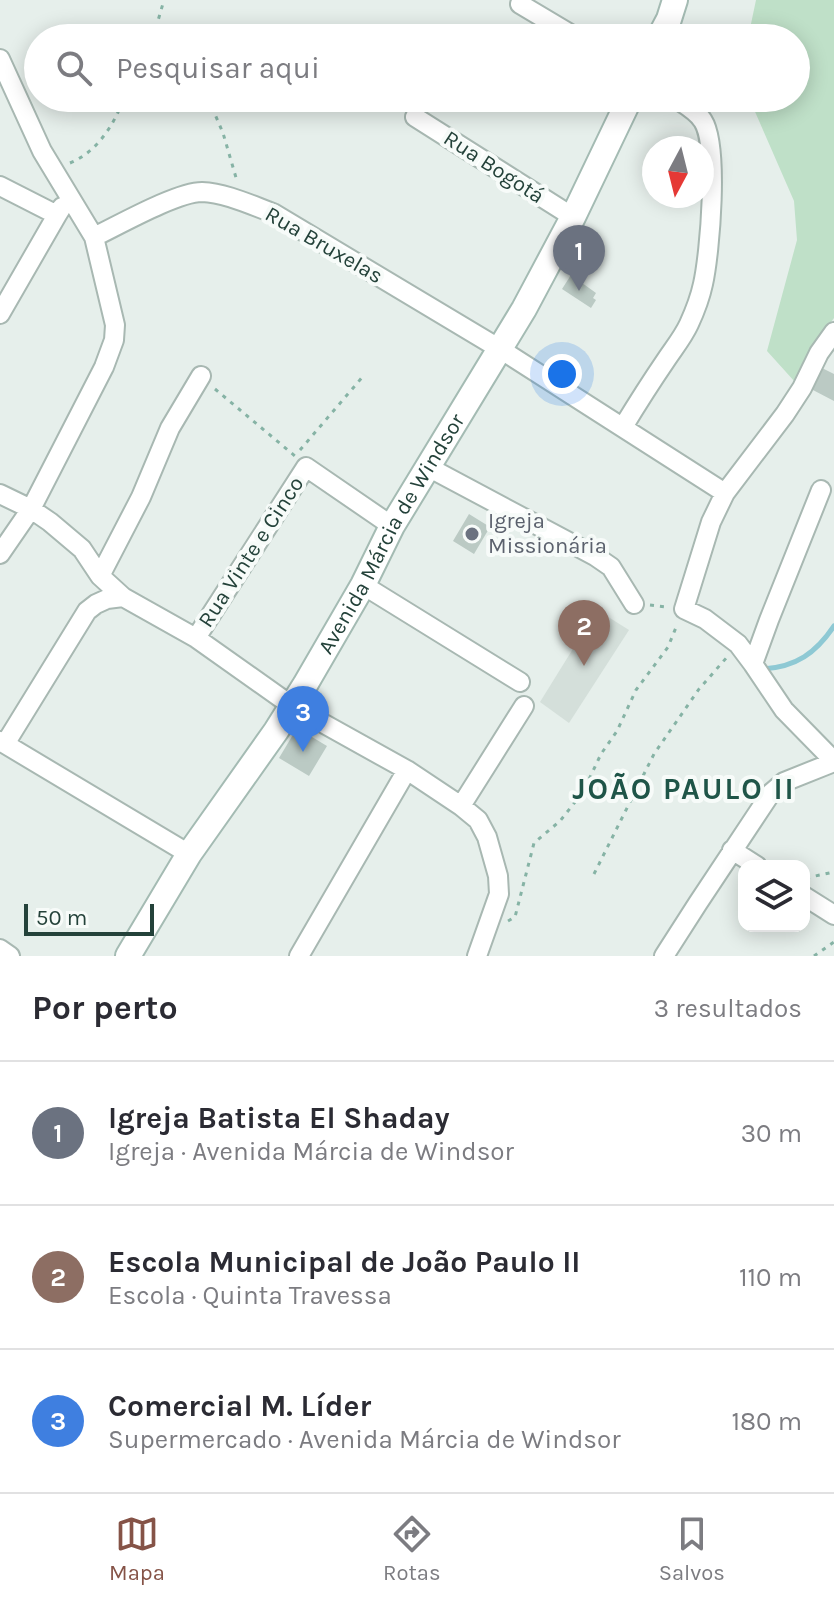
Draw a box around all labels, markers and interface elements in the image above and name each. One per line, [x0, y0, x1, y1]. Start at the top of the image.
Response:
search box [24, 24, 810, 112]
icon: search [52, 46, 96, 90]
text: Pesquisar aqui [116, 50, 320, 86]
street label: Rua Bogotá [439, 125, 549, 209]
north arrow [642, 136, 714, 208]
street label: Rua Bruxelas [261, 201, 387, 289]
pin: 1 [553, 225, 605, 291]
your location [542, 354, 582, 394]
street label: Avenida Márcia de Windsor [313, 409, 470, 659]
street label: Rua Vinte e Cinco [193, 472, 309, 632]
place label: Igreja Missionária [488, 508, 607, 559]
marker: Igreja Missionária [463, 525, 481, 543]
pin: 2 [558, 600, 610, 666]
pin: 3 [277, 686, 329, 752]
district label: JOÃO PAULO II [572, 771, 796, 807]
map controls [738, 860, 810, 932]
button: layers [738, 860, 810, 932]
scale bar [24, 900, 154, 936]
text: 50 m [36, 905, 87, 931]
text: Por perto [32, 988, 178, 1028]
text: 3 resultados [654, 993, 802, 1024]
text: Igreja Batista El Shaday [108, 1100, 450, 1136]
text: 1 [53, 1118, 63, 1149]
text: 30 m [741, 1118, 802, 1149]
text: Igreja · Avenida Márcia de Windsor [108, 1136, 514, 1167]
text: Escola Municipal de João Paulo II [108, 1244, 581, 1280]
text: 2 [50, 1262, 66, 1293]
text: 110 m [739, 1262, 802, 1293]
text: Escola · Quinta Travessa [108, 1280, 392, 1311]
text: Comercial M. Líder [108, 1388, 371, 1424]
text: 3 [50, 1406, 66, 1437]
text: 180 m [732, 1406, 802, 1437]
text: Supermercado · Avenida Márcia de Windsor [108, 1424, 621, 1455]
tab: Mapa [109, 1512, 165, 1586]
tab: Rotas [383, 1512, 440, 1586]
tab: Salvos [659, 1512, 725, 1586]

